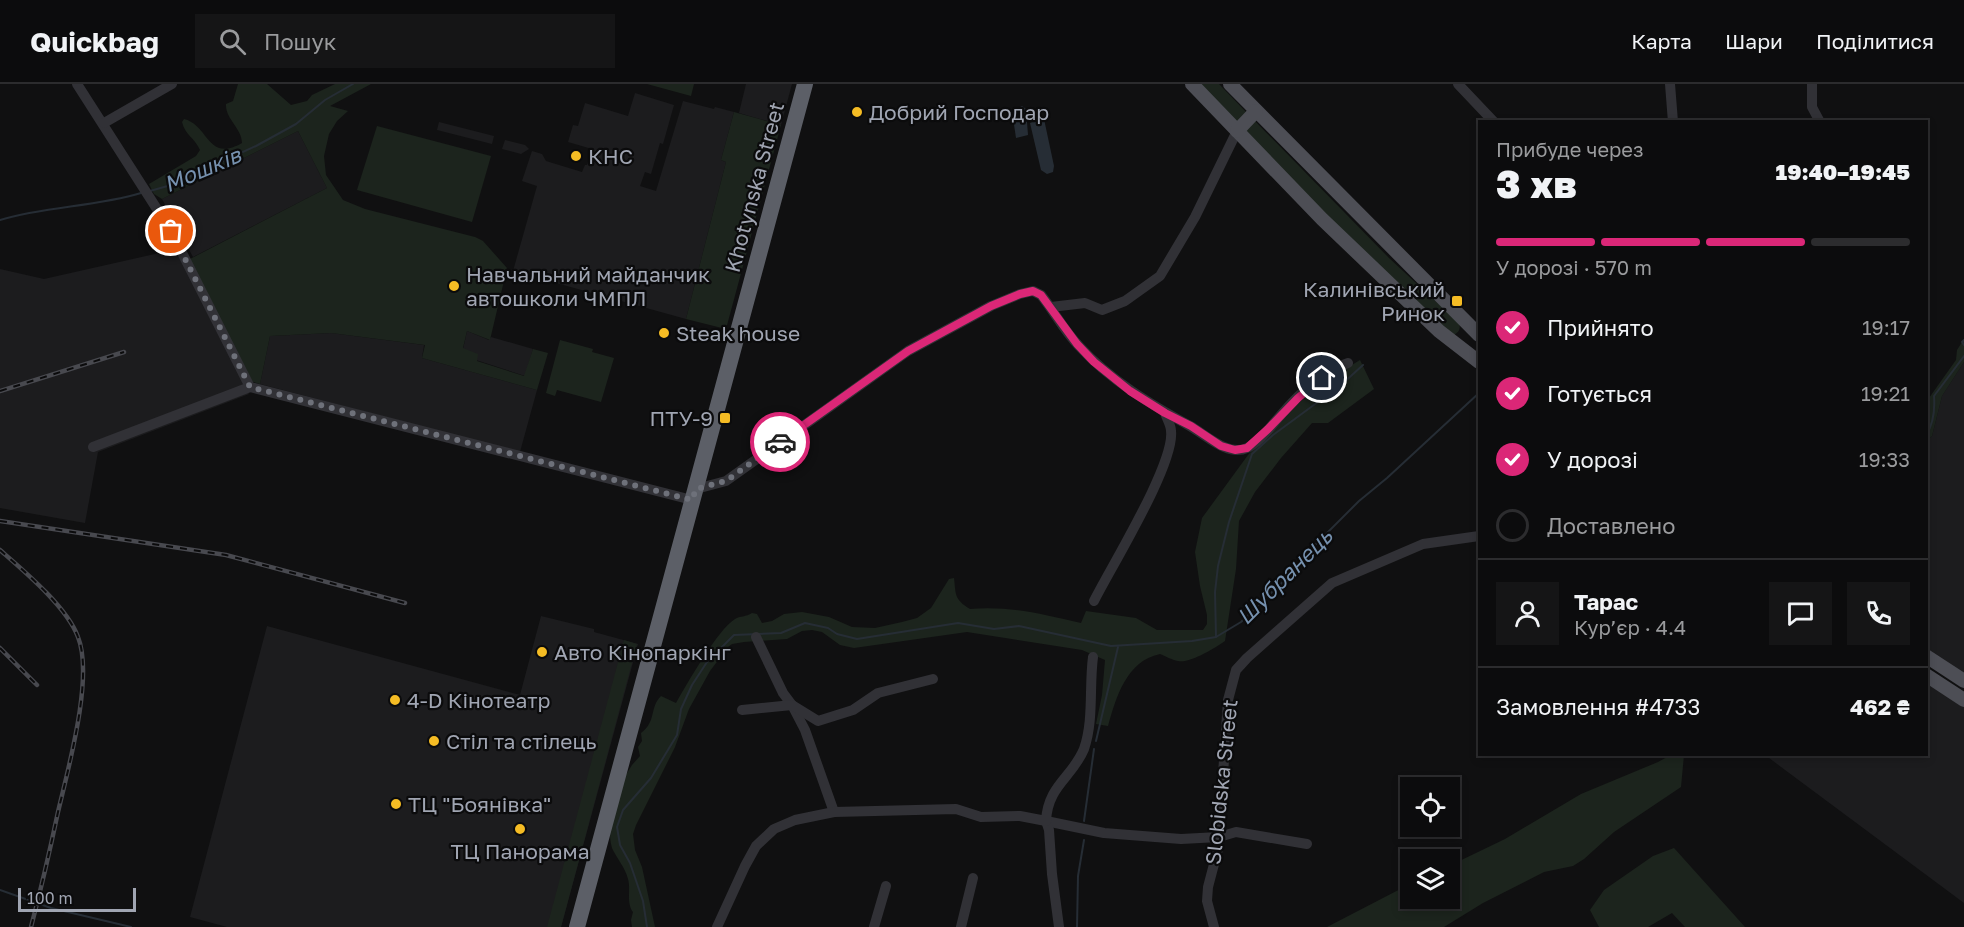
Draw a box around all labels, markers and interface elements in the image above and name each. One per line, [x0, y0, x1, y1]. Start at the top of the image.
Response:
search box [195, 14, 615, 68]
text: Quickbag [30, 25, 159, 58]
icon: search [216, 25, 249, 58]
text: Пошук [264, 28, 336, 55]
text: Карта [1631, 28, 1692, 54]
text: Шари [1725, 28, 1783, 54]
text: Поділитися [1816, 28, 1934, 54]
street label: Khotynska Street [719, 99, 789, 275]
place label: Добрий Господар [869, 99, 1049, 125]
marker: Добрий Господар [850, 105, 864, 119]
text: Прибуде через [1496, 137, 1643, 161]
water label: Мошків [159, 140, 246, 197]
place label: КНС [588, 143, 633, 169]
marker: КНС [569, 149, 583, 163]
text: 19:40–19:45 [1776, 158, 1910, 185]
text: 3 хв [1496, 160, 1577, 207]
pin [145, 205, 196, 256]
icon: bag [154, 214, 187, 247]
text: У дорозі · 570 m [1496, 255, 1652, 279]
place label: Навчальний майданчик автошколи ЧМПЛ [466, 261, 710, 311]
place label: Калинівський Ринок [1303, 276, 1445, 326]
marker: Навчальний майданчик автошколи ЧМПЛ [447, 279, 461, 293]
marker: Калинівський Ринок [1450, 294, 1464, 308]
icon: check [1496, 311, 1529, 344]
text: Прийнято [1547, 314, 1654, 341]
text: 19:17 [1862, 315, 1910, 339]
place label: Steak house [676, 320, 800, 346]
marker: Steak house [657, 326, 671, 340]
pin [1296, 352, 1347, 403]
icon: home [1305, 361, 1338, 394]
icon: check [1496, 377, 1529, 410]
text: Готується [1547, 380, 1652, 407]
text: 19:21 [1861, 381, 1910, 405]
place label: ПТУ-9 [649, 405, 713, 431]
marker: ПТУ-9 [718, 411, 732, 425]
courier [750, 412, 810, 472]
icon: car [764, 426, 797, 459]
icon: check [1496, 443, 1529, 476]
text: У дорозі [1547, 446, 1638, 473]
text: 19:33 [1859, 447, 1910, 471]
text: Доставлено [1547, 512, 1675, 539]
water label: Шубранець [1231, 522, 1338, 629]
button: person [1496, 582, 1559, 645]
button: chat [1769, 582, 1832, 645]
button: phone [1847, 582, 1910, 645]
text: Тарас [1574, 588, 1638, 615]
text: Кур’єр · 4.4 [1574, 615, 1686, 639]
place label: Авто Кінопаркінг [554, 639, 731, 665]
marker: Авто Кінопаркінг [535, 645, 549, 659]
place label: 4-D Кінотеатр [407, 687, 550, 713]
marker: 4-D Кінотеатр [388, 693, 402, 707]
text: Замовлення #4733 [1496, 693, 1700, 720]
text: 462 ₴ [1850, 693, 1910, 720]
street label: Slobidska Street [1199, 698, 1243, 866]
place label: Стіл та стілець [446, 728, 597, 754]
marker: Стіл та стілець [427, 734, 441, 748]
map controls [1400, 777, 1460, 909]
button: locate [1400, 777, 1460, 837]
place label: ТЦ "Боянівка" [408, 791, 551, 817]
marker: ТЦ "Боянівка" [389, 797, 403, 811]
marker: ТЦ Панорама [513, 822, 527, 836]
place label: ТЦ Панорама [450, 838, 590, 864]
button: layers [1400, 849, 1460, 909]
scale bar [18, 885, 136, 912]
text: 100 m [27, 888, 73, 908]

